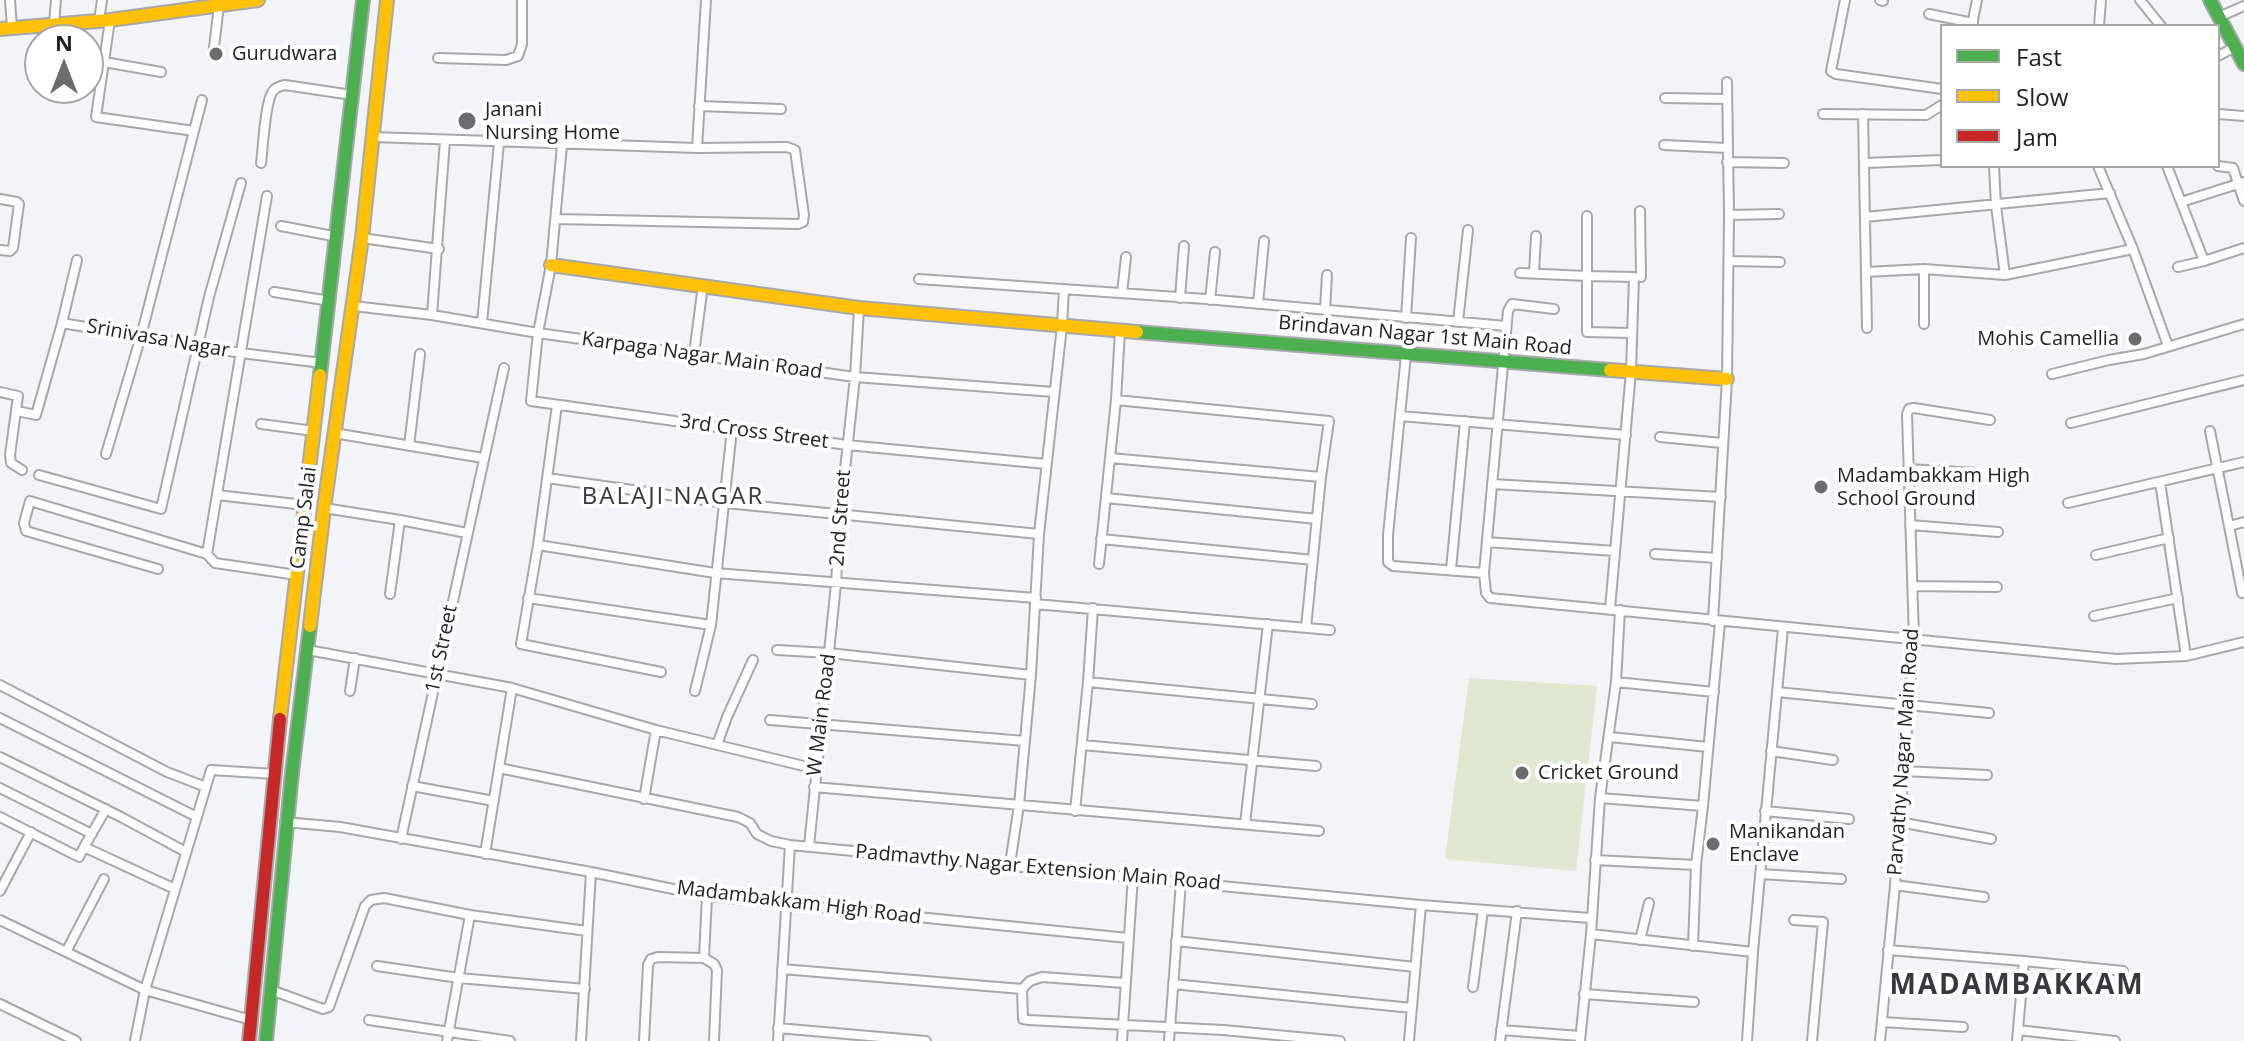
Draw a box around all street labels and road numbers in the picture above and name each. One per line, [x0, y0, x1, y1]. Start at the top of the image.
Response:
street label: Brindavan Nagar 1st Main Road [1277, 311, 1573, 361]
street label: Srinivasa Nagar [85, 315, 231, 363]
street label: Karpaga Nagar Main Road [580, 327, 824, 385]
street label: 3rd Cross Street [678, 410, 830, 454]
street label: Camp Salai [286, 465, 322, 571]
street label: 2nd Street [826, 469, 856, 567]
street label: 1st Street [421, 603, 463, 695]
street label: Parvathy Nagar Main Road [1883, 628, 1925, 876]
street label: W Main Road [803, 652, 841, 778]
street label: Padmavthy Nagar Extension Main Road [854, 840, 1222, 896]
street label: Madambakkam High Road [675, 876, 923, 930]

